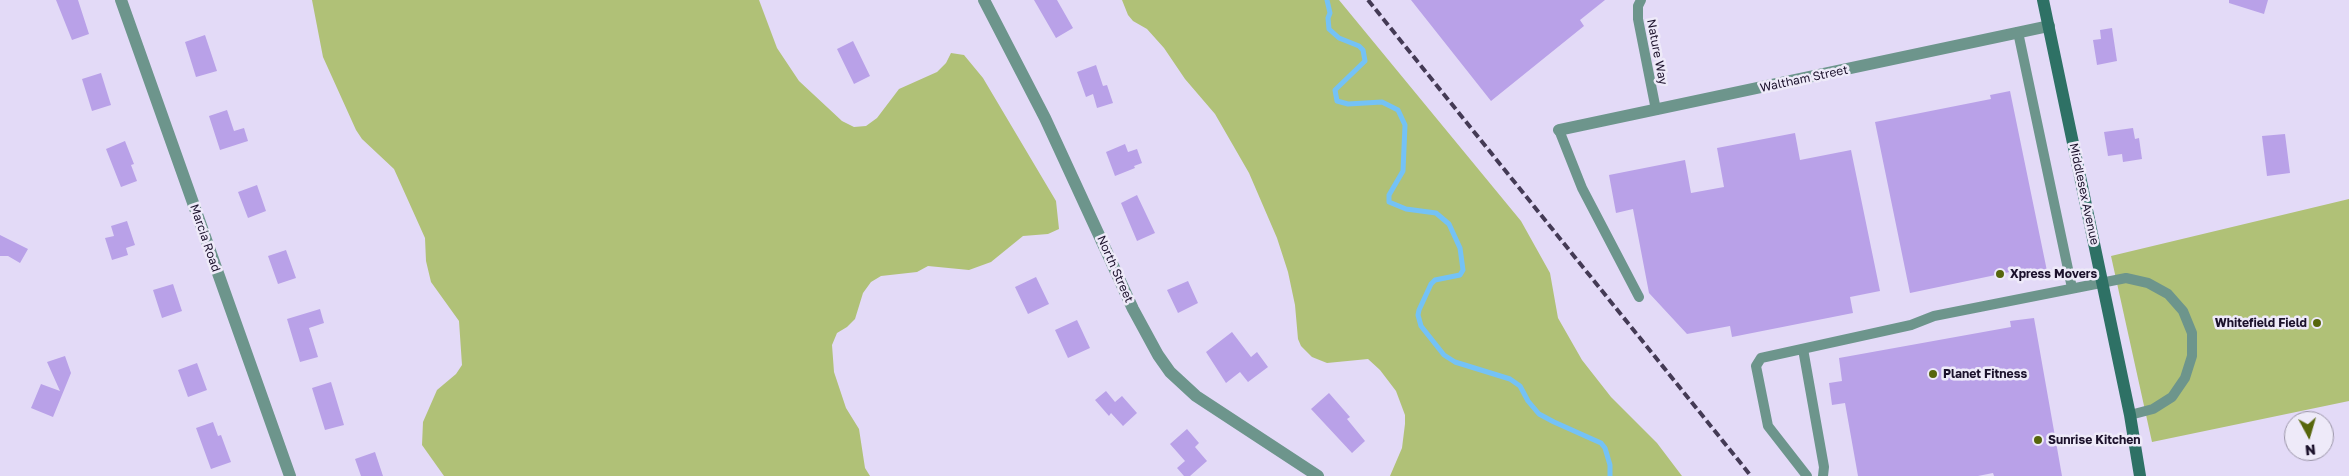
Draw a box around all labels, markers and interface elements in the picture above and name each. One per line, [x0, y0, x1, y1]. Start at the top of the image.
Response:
street label: Nature Way [1644, 18, 1670, 86]
street label: Waltham Street [1759, 63, 1849, 95]
street label: Middlesex Avenue [2066, 142, 2102, 246]
street label: Marcia Road [187, 202, 223, 274]
street label: North Street [1094, 233, 1136, 305]
place label: Xpress Movers [2010, 267, 2097, 281]
marker: Xpress Movers [1994, 268, 2006, 280]
place label: Whitefield Field [2215, 316, 2307, 330]
marker: Whitefield Field [2311, 317, 2323, 329]
place label: Planet Fitness [1943, 367, 2027, 381]
marker: Planet Fitness [1927, 368, 1939, 380]
north arrow [2284, 411, 2334, 461]
place label: Sunrise Kitchen [2048, 433, 2140, 447]
marker: Sunrise Kitchen [2032, 434, 2044, 446]
text: N [2304, 441, 2317, 459]

